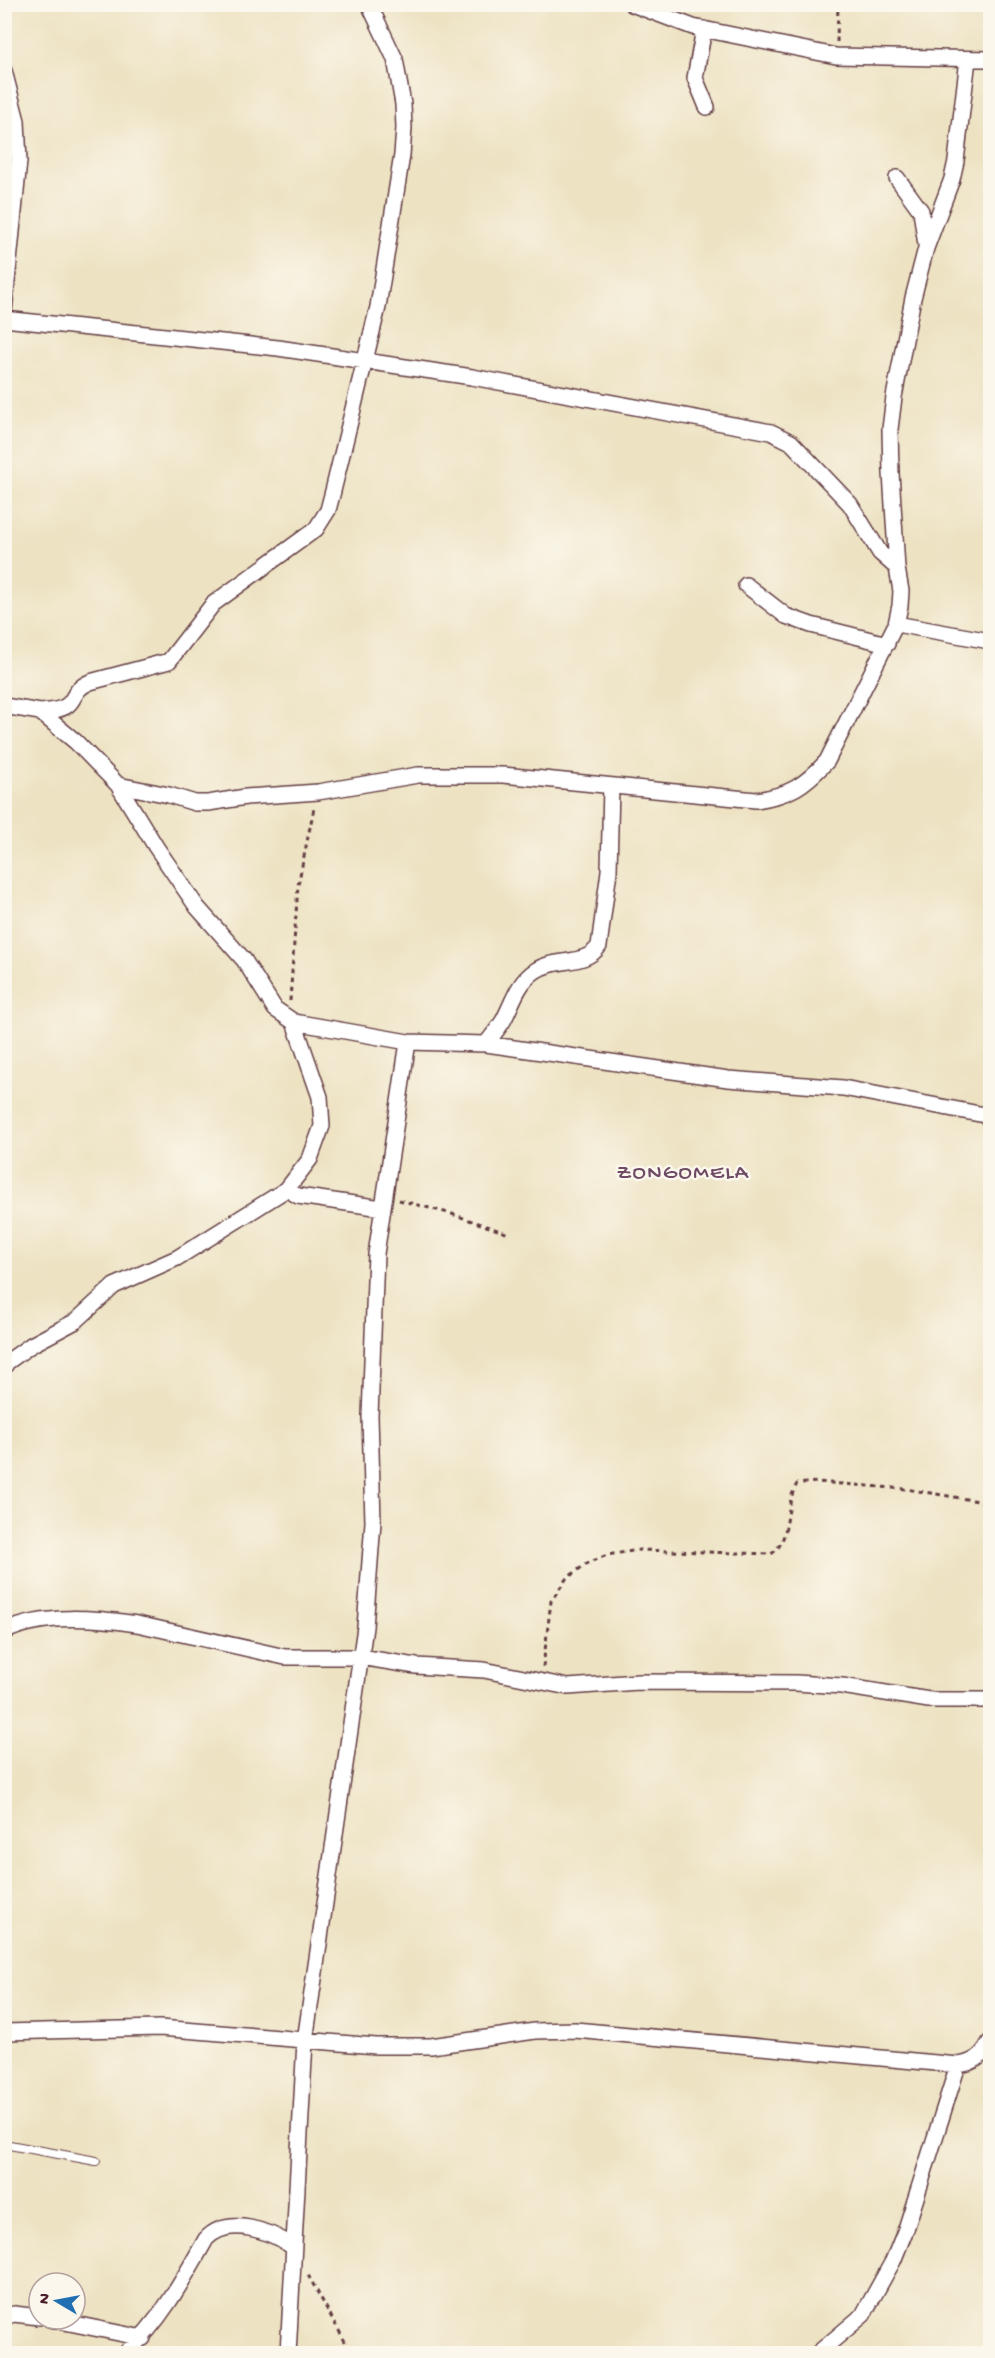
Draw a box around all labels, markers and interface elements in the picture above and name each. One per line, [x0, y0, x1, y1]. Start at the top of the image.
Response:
district label: ZONGOMELA [617, 1161, 749, 1187]
north arrow [27, 2271, 87, 2331]
text: N [35, 2292, 56, 2306]

